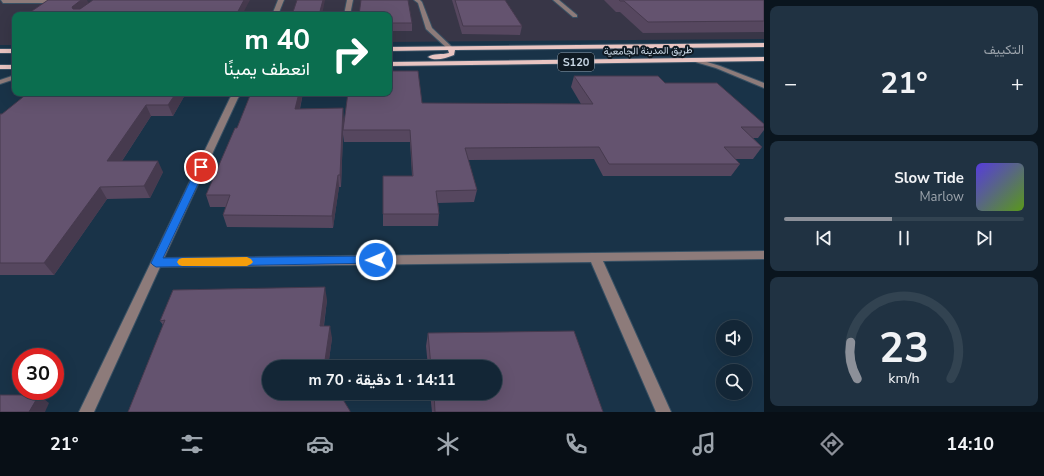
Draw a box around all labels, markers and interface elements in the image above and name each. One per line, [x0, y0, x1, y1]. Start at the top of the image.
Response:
text: 40 m [244, 21, 310, 59]
icon: right [324, 28, 376, 80]
text: التكييف [984, 41, 1024, 59]
street label: طريق المدينة الجامعية [604, 43, 693, 59]
road number: S120 [558, 53, 594, 71]
text: انعطف يمينًا [224, 57, 310, 81]
text: 21° [880, 63, 928, 104]
text: − [784, 69, 797, 99]
text: + [1011, 69, 1024, 99]
pin [184, 150, 218, 184]
icon: arrive [190, 156, 212, 178]
text: Slow Tide [894, 168, 964, 188]
text: Marlow [919, 188, 964, 206]
icon: previous [813, 227, 835, 249]
icon: pause [893, 227, 915, 249]
icon: next [973, 227, 995, 249]
position arrow [355, 239, 397, 281]
map controls [716, 320, 752, 400]
button: sound [716, 320, 752, 356]
text: 23 [879, 320, 929, 377]
speed limit sign: 30 [12, 348, 64, 400]
button: search [716, 364, 752, 400]
text: km/h [888, 369, 920, 388]
text: 14:11 · 1 دقيقة · 70 m [308, 370, 456, 390]
icon: filters [178, 430, 206, 458]
icon: car [306, 430, 334, 458]
icon: climate [434, 430, 462, 458]
icon: phone [562, 430, 590, 458]
icon: music [690, 430, 718, 458]
icon: directions [818, 430, 846, 458]
text: 21° [50, 432, 78, 456]
text: 14:10 [946, 432, 994, 456]

